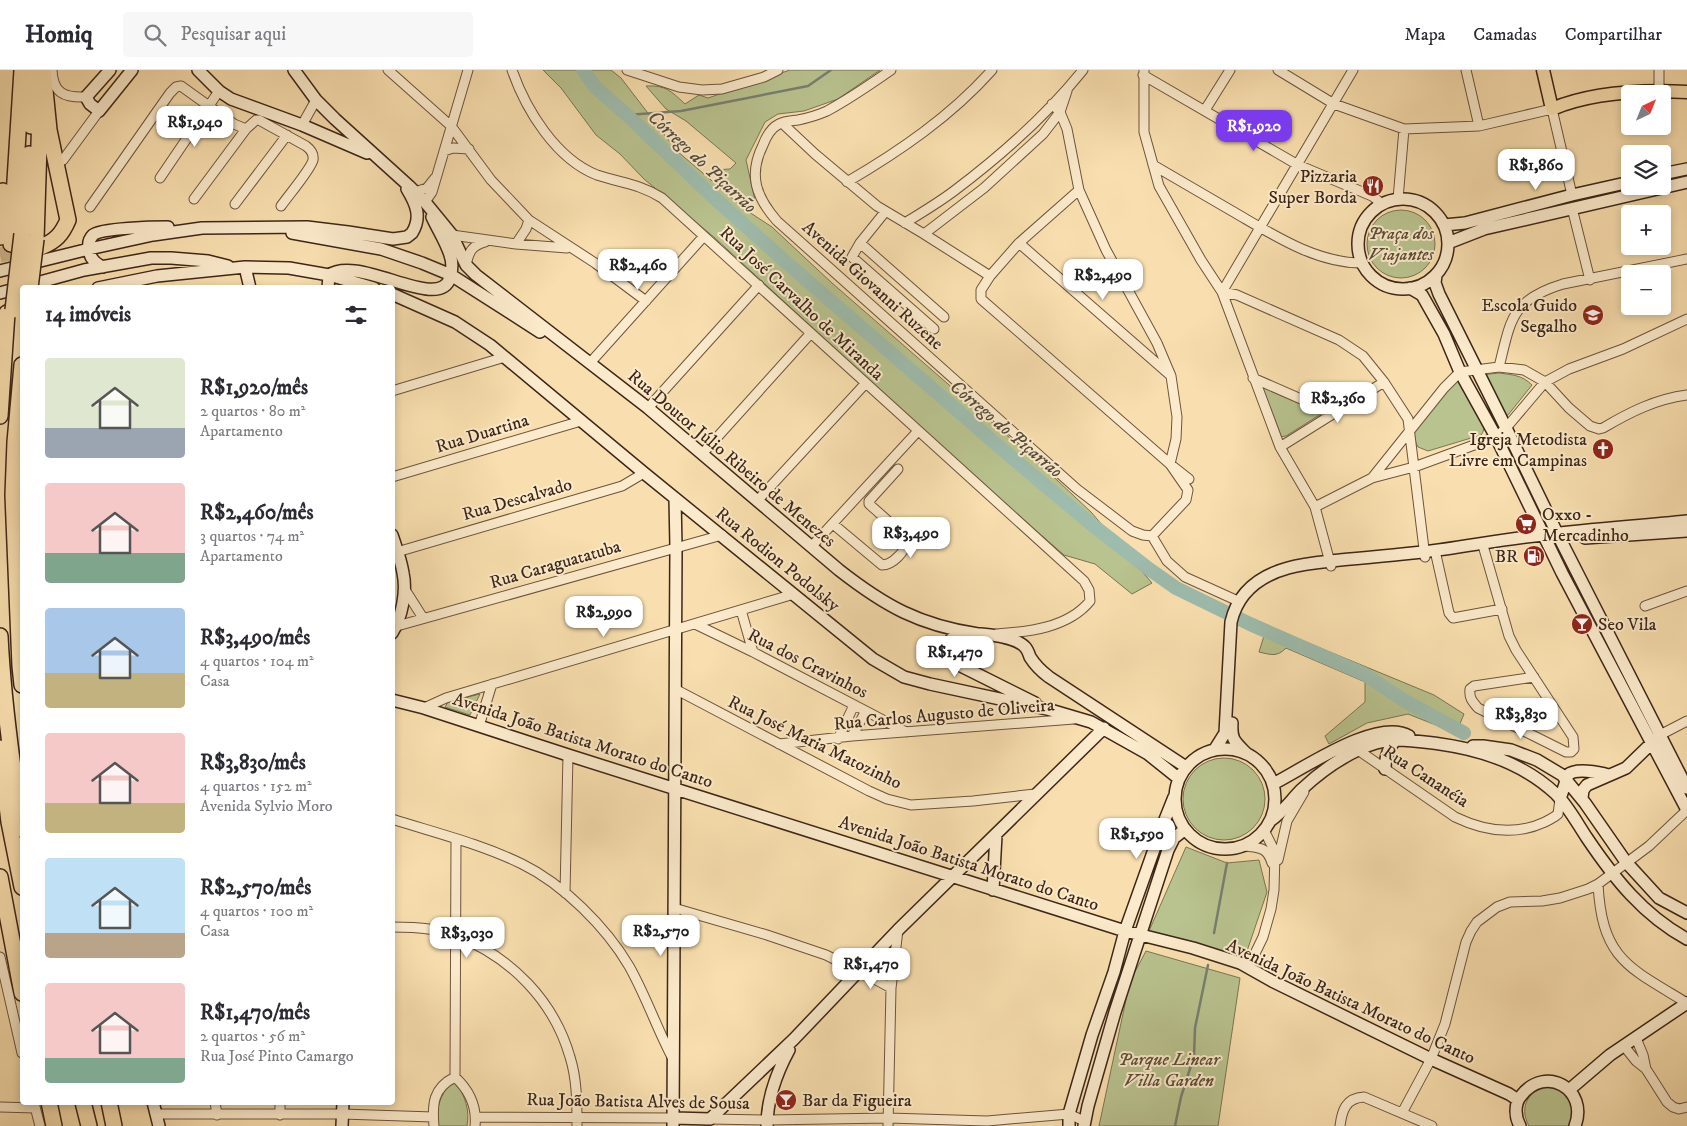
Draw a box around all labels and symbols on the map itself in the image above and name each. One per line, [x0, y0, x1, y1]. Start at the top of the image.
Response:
north arrow [1621, 85, 1671, 135]
pin: R$1,940 [149, 106, 241, 148]
water label: Córrego do Piçarrão [643, 106, 761, 218]
pin: R$1,920 [1208, 109, 1300, 152]
pin: R$1,860 [1490, 148, 1582, 191]
place label: Pizzaria Super Borda [1268, 166, 1357, 209]
restaurant icon: Pizzaria Super Borda [1361, 174, 1385, 198]
street label: Avenida Giovanni Ruzene [797, 216, 948, 355]
street label: Rua José Carvalho de Miranda [715, 222, 888, 386]
park label: Praça dos Viajantes [1368, 223, 1434, 266]
pin: R$2,460 [592, 248, 684, 291]
pin: R$2,490 [1057, 258, 1149, 301]
place label: Escola Guido Segalho [1481, 295, 1577, 338]
school or university icon: Escola Guido Segalho [1581, 303, 1605, 327]
street label: Rua Doutor Júlio Ribeiro de Menezes [623, 365, 840, 552]
water label: Córrego do Piçarrão [945, 375, 1067, 483]
pin: R$2,360 [1292, 382, 1384, 424]
street label: Rua Duartina [433, 409, 532, 459]
place label: Igreja Metodista Livre em Campinas [1449, 429, 1587, 472]
church icon: Igreja Metodista Livre em Campinas [1591, 437, 1615, 461]
street label: Rua Descalvado [460, 474, 575, 526]
street label: Rua Rodion Podolsky [711, 503, 844, 617]
place label: Oxxo - Mercadinho [1542, 504, 1629, 547]
supermarket icon: Oxxo - Mercadinho [1514, 512, 1538, 536]
pin: R$3,490 [865, 516, 957, 559]
street label: Rua Caraguatatuba [487, 536, 624, 594]
fuel station icon: BR [1522, 544, 1546, 568]
place label: BR [1495, 546, 1518, 568]
pin: R$2,990 [558, 596, 650, 638]
bar icon: Seo Vila [1570, 612, 1594, 636]
place label: Seo Vila [1598, 614, 1657, 636]
street label: Rua dos Cravinhos [744, 624, 871, 704]
pin: R$1,470 [909, 636, 1001, 678]
street label: Avenida João Batista Morato do Canto [450, 688, 716, 794]
street label: Rua José Maria Matozinho [724, 691, 905, 795]
street label: Rua Carlos Augusto de Oliveira [833, 694, 1056, 736]
pin: R$3,830 [1475, 698, 1567, 740]
street label: Rua Cananéia [1378, 741, 1473, 813]
street label: Avenida João Batista Morato do Canto [836, 811, 1102, 917]
pin: R$1,590 [1091, 818, 1183, 860]
pin: R$2,570 [615, 914, 707, 957]
pin: R$3,030 [421, 916, 513, 959]
street label: Avenida João Batista Morato do Canto [1223, 934, 1479, 1069]
pin: R$1,470 [825, 948, 917, 990]
park label: Parque Linear Villa Garden [1118, 1049, 1221, 1092]
bar icon: Bar da Figueira [774, 1088, 798, 1112]
street label: Rua João Batista Alves de Sousa [526, 1089, 750, 1115]
place label: Bar da Figueira [802, 1090, 912, 1112]

